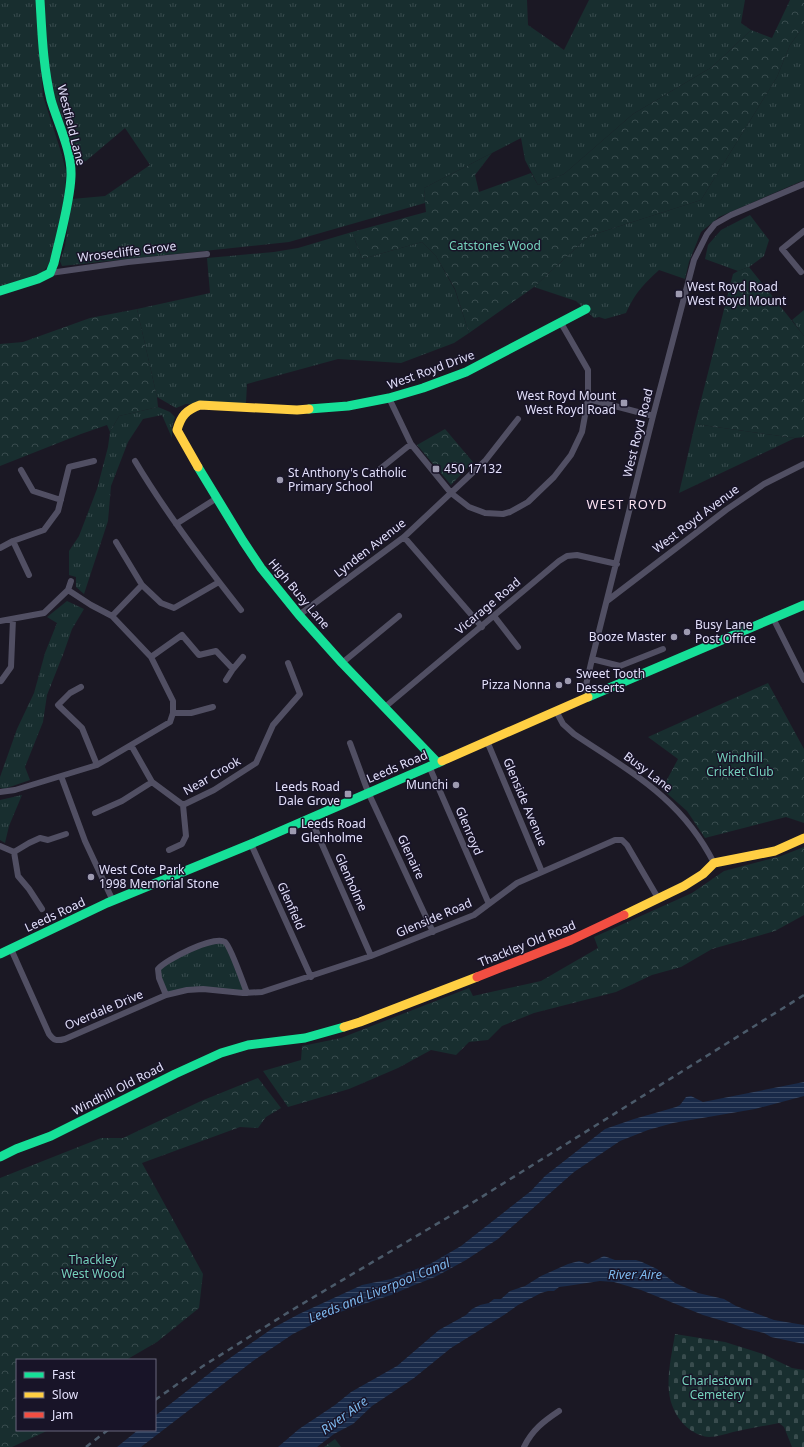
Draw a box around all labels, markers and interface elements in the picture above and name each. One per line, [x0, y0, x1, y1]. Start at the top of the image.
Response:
street label: Westfield Lane [53, 83, 90, 167]
street label: Wrosecliffe Grove [77, 237, 177, 266]
park label: Catstones Wood [449, 237, 541, 254]
place label: West Royd Road West Royd Mount [687, 278, 787, 309]
marker: West Royd Road West Royd Mount [674, 289, 684, 299]
street label: West Royd Drive [385, 346, 477, 393]
place label: West Royd Mount West Royd Road [517, 387, 617, 418]
street label: West Royd Road [618, 387, 657, 479]
marker: West Royd Mount West Royd Road [619, 398, 629, 408]
place label: 450 17132 [444, 460, 502, 477]
place label: St Anthony's Catholic Primary School [288, 464, 407, 495]
marker: 450 17132 [431, 464, 441, 474]
marker: St Anthony's Catholic Primary School [275, 475, 285, 485]
street label: West Royd Avenue [649, 480, 743, 557]
district label: WEST ROYD [586, 495, 668, 513]
street label: Lynden Avenue [330, 514, 409, 581]
street label: High Busy Lane [265, 555, 334, 633]
street label: Vicarage Road [451, 573, 524, 638]
place label: Busy Lane Post Office [695, 616, 756, 647]
marker: Busy Lane Post Office [682, 627, 692, 637]
place label: Booze Master [589, 628, 666, 645]
marker: Booze Master [669, 632, 679, 642]
place label: Sweet Tooth Desserts [576, 665, 645, 696]
place label: Pizza Nonna [482, 676, 551, 693]
marker: Sweet Tooth Desserts [563, 676, 573, 686]
marker: Pizza Nonna [554, 680, 564, 690]
street label: Leeds Road [364, 746, 430, 787]
street label: Busy Lane [620, 748, 677, 796]
park label: Windhill Cricket Club [706, 749, 774, 780]
street label: Near Crook [180, 752, 244, 799]
street label: Glenside Avenue [499, 755, 552, 849]
place label: Munchi [406, 776, 448, 793]
place label: Leeds Road Dale Grove [275, 778, 340, 809]
marker: Munchi [451, 780, 461, 790]
marker: Leeds Road Dale Grove [343, 789, 353, 799]
street label: Glenroyd [452, 804, 487, 858]
place label: Leeds Road Glenholme [301, 815, 366, 846]
marker: Leeds Road Glenholme [288, 826, 298, 836]
street label: Glenaire [394, 832, 429, 882]
street label: Glenholme [331, 850, 372, 914]
place label: West Cote Park 1998 Memorial Stone [99, 861, 219, 892]
marker: West Cote Park 1998 Memorial Stone [86, 872, 96, 882]
street label: Glenfield [273, 879, 309, 932]
street label: Leeds Road [22, 893, 88, 936]
street label: Glenside Road [393, 894, 474, 941]
street label: Thackley Old Road [476, 916, 578, 971]
street label: Overdale Drive [62, 985, 146, 1034]
street label: Windhill Old Road [69, 1058, 166, 1119]
park label: Thackley West Wood [61, 1251, 125, 1282]
water label: Leeds and Liverpool Canal [306, 1253, 453, 1327]
water label: River Aire [608, 1265, 662, 1283]
legend [16, 1359, 156, 1431]
text: Fast [52, 1366, 76, 1383]
park label: Charlestown Cemetery [682, 1372, 752, 1403]
text: Slow [52, 1386, 79, 1403]
water label: River Aire [317, 1392, 372, 1438]
text: Jam [51, 1406, 73, 1423]

